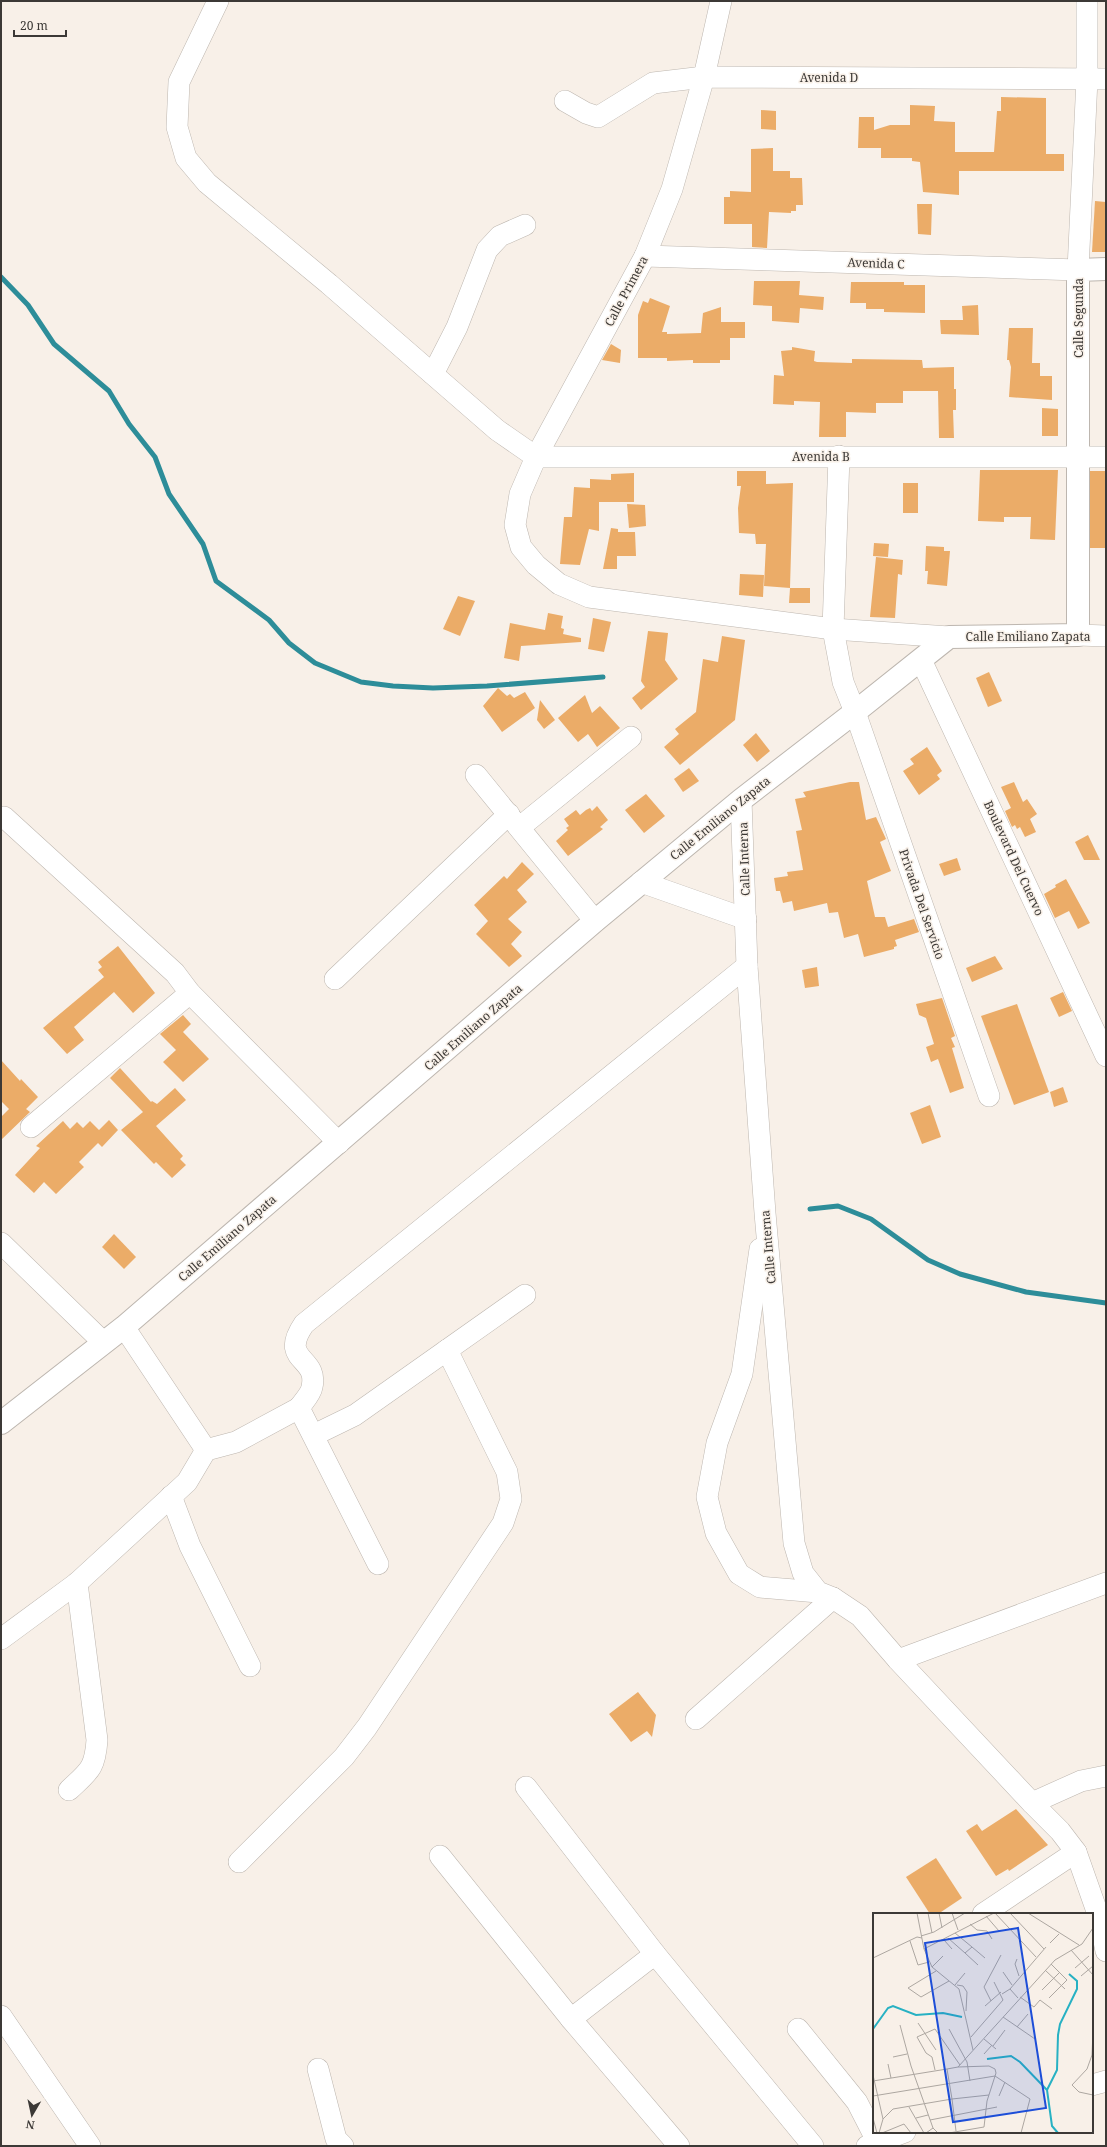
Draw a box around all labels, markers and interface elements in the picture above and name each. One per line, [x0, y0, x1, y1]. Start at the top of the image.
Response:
scale bar [14, 12, 66, 38]
text: 20 m [20, 17, 48, 34]
street label: Avenida D [800, 69, 859, 86]
street label: Calle Primera [600, 252, 652, 329]
street label: Avenida C [847, 254, 905, 272]
street label: Calle Segunda [1070, 278, 1087, 358]
street label: Avenida B [792, 448, 850, 465]
street label: Calle Emiliano Zapata [966, 628, 1091, 645]
street label: Calle Emiliano Zapata [666, 772, 774, 864]
street label: Boulevard Del Cuervo [980, 798, 1048, 918]
street label: Calle Interna [734, 821, 754, 896]
street label: Privada Del Servicio [895, 847, 949, 962]
street label: Calle Emiliano Zapata [420, 979, 526, 1074]
street label: Calle Emiliano Zapata [174, 1190, 280, 1285]
street label: Calle Interna [756, 1209, 780, 1285]
inset map [873, 1913, 1093, 2133]
north arrow [12, 2095, 52, 2135]
text: N [25, 2117, 36, 2133]

